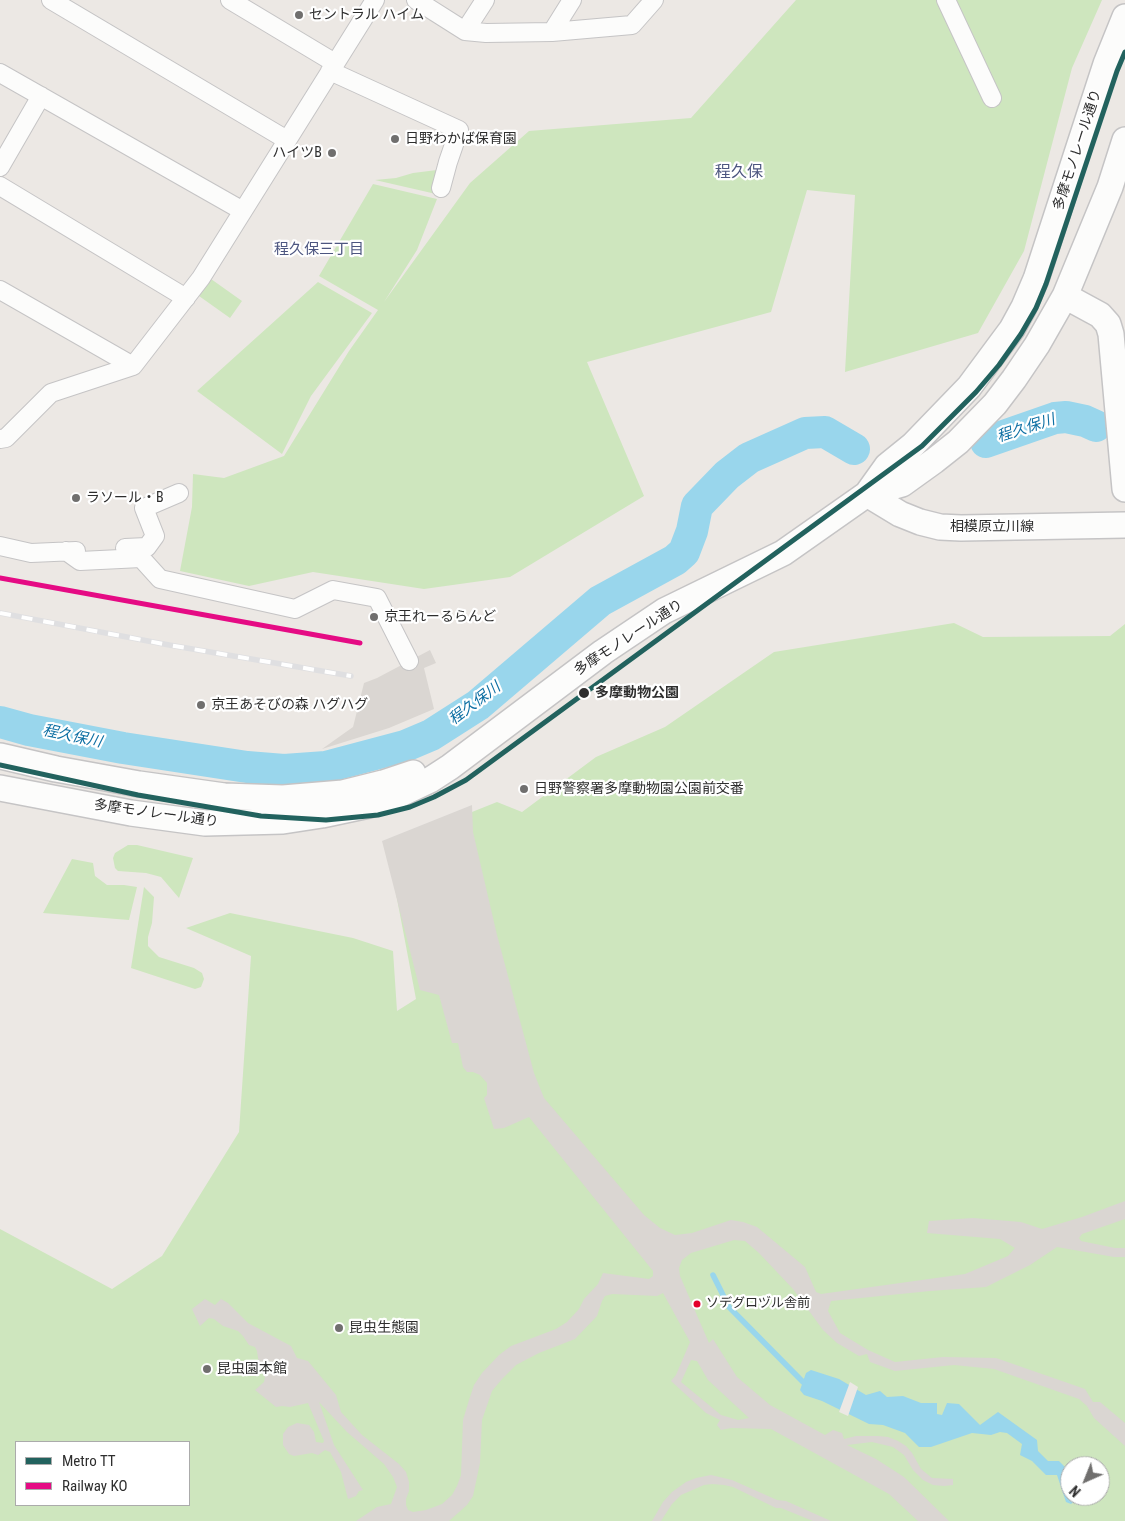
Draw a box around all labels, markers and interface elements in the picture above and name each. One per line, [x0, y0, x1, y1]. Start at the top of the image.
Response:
place label: セントラル ハイム [309, 7, 424, 23]
marker: セントラル ハイム [293, 9, 305, 21]
street label: 多摩モノレール通り [1051, 87, 1105, 213]
place label: 日野わかば保育園 [405, 131, 517, 147]
marker: 日野わかば保育園 [389, 133, 401, 145]
place label: ハイツB [272, 145, 322, 161]
marker: ハイツB [326, 147, 338, 159]
district label: 程久保 [715, 163, 763, 183]
district label: 程久保三丁目 [274, 241, 364, 259]
water label: 程久保川 [995, 411, 1057, 447]
place label: ラソール・B [86, 490, 164, 506]
marker: ラソール・B [70, 492, 82, 504]
street label: 相模原立川線 [950, 519, 1034, 535]
street label: 多摩モノレール通り [572, 597, 686, 679]
place label: 京王れーるらんど [384, 609, 496, 625]
marker: 京王れーるらんど [368, 611, 380, 623]
water label: 程久保川 [446, 679, 504, 729]
place label: 多摩動物公園 [595, 685, 679, 701]
marker: 多摩動物公園 [577, 686, 591, 700]
place label: 京王あそびの森 ハグハグ [211, 697, 368, 713]
marker: 京王あそびの森 ハグハグ [195, 699, 207, 711]
water label: 程久保川 [41, 722, 103, 752]
place label: 日野警察署多摩動物園公園前交番 [534, 781, 744, 797]
marker: 日野警察署多摩動物園公園前交番 [518, 783, 530, 795]
street label: 多摩モノレール通り [92, 797, 220, 831]
place label: ソデグロヅル舎前 [706, 1296, 810, 1312]
marker: ソデグロヅル舎前 [692, 1299, 702, 1309]
place label: 昆虫生態園 [349, 1320, 419, 1336]
marker: 昆虫生態園 [333, 1322, 345, 1334]
place label: 昆虫園本館 [217, 1361, 287, 1377]
marker: 昆虫園本館 [201, 1363, 213, 1375]
legend [15, 1441, 190, 1506]
text: Metro TT [62, 1452, 116, 1470]
north arrow [1060, 1456, 1110, 1506]
text: Railway KO [62, 1477, 128, 1495]
text: N [1067, 1482, 1084, 1500]

